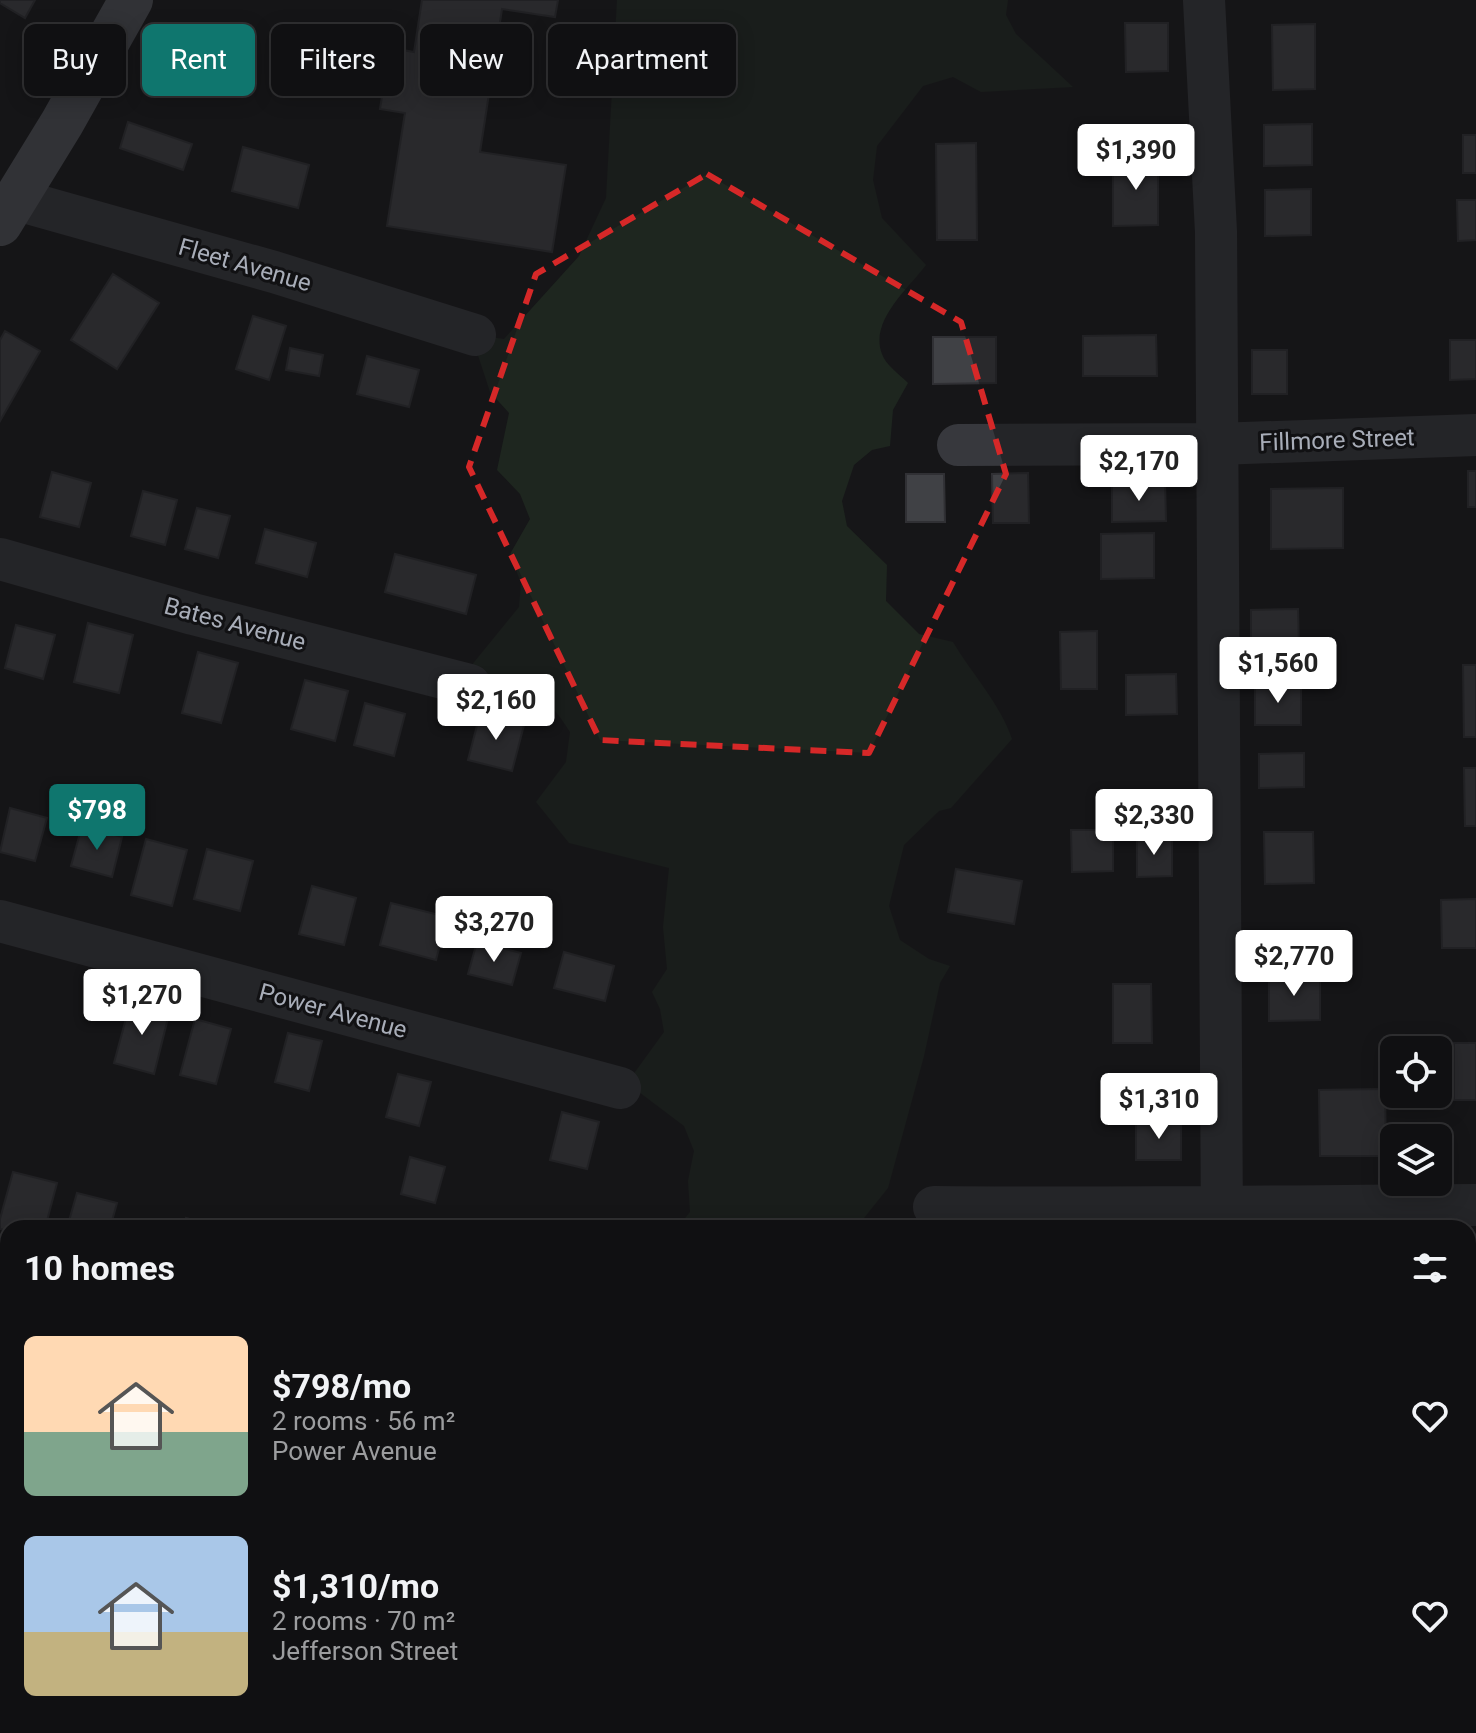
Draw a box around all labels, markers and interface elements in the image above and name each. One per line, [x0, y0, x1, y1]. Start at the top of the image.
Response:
chip: Buy [24, 24, 126, 96]
chip: Rent [142, 24, 255, 96]
chip: Filters [271, 24, 404, 96]
chip: New [420, 24, 532, 96]
chip: Apartment [548, 24, 736, 96]
pin: $1,390 [1071, 124, 1201, 192]
text: $1,390 [1096, 135, 1176, 165]
street label: Fleet Avenue [175, 233, 315, 297]
street label: Fillmore Street [1259, 423, 1415, 457]
pin: $2,170 [1074, 435, 1204, 503]
text: $2,170 [1099, 446, 1179, 476]
street label: Bates Avenue [161, 592, 309, 656]
pin: $1,560 [1213, 637, 1343, 705]
text: $1,560 [1238, 648, 1318, 678]
pin: $2,160 [431, 674, 561, 742]
text: $2,160 [456, 685, 536, 715]
pin: $798 [50, 784, 144, 852]
pin: $2,330 [1089, 789, 1219, 857]
text: $798 [67, 795, 127, 825]
text: $2,330 [1114, 800, 1194, 830]
pin: $3,270 [429, 896, 559, 964]
text: $3,270 [454, 907, 534, 937]
pin: $2,770 [1229, 930, 1359, 998]
text: $2,770 [1254, 941, 1334, 971]
pin: $1,270 [77, 969, 207, 1037]
street label: Power Avenue [256, 978, 410, 1044]
text: $1,270 [102, 980, 182, 1010]
map controls [1380, 1036, 1452, 1196]
button: locate [1380, 1036, 1452, 1108]
pin: $1,310 [1094, 1073, 1224, 1141]
text: $1,310 [1119, 1084, 1199, 1114]
button: layers [1380, 1124, 1452, 1196]
icon: filters [1408, 1246, 1452, 1290]
text: 10 homes [24, 1248, 175, 1288]
text: $798/mo [272, 1366, 411, 1406]
icon: home [88, 1368, 184, 1464]
icon: heart [1408, 1394, 1452, 1438]
text: 2 rooms · 56 m² [272, 1406, 455, 1436]
text: Power Avenue [272, 1436, 437, 1466]
text: $1,310/mo [272, 1566, 439, 1606]
icon: home [88, 1568, 184, 1664]
icon: heart [1408, 1594, 1452, 1638]
text: 2 rooms · 70 m² [272, 1606, 455, 1636]
text: Jefferson Street [272, 1636, 458, 1666]

